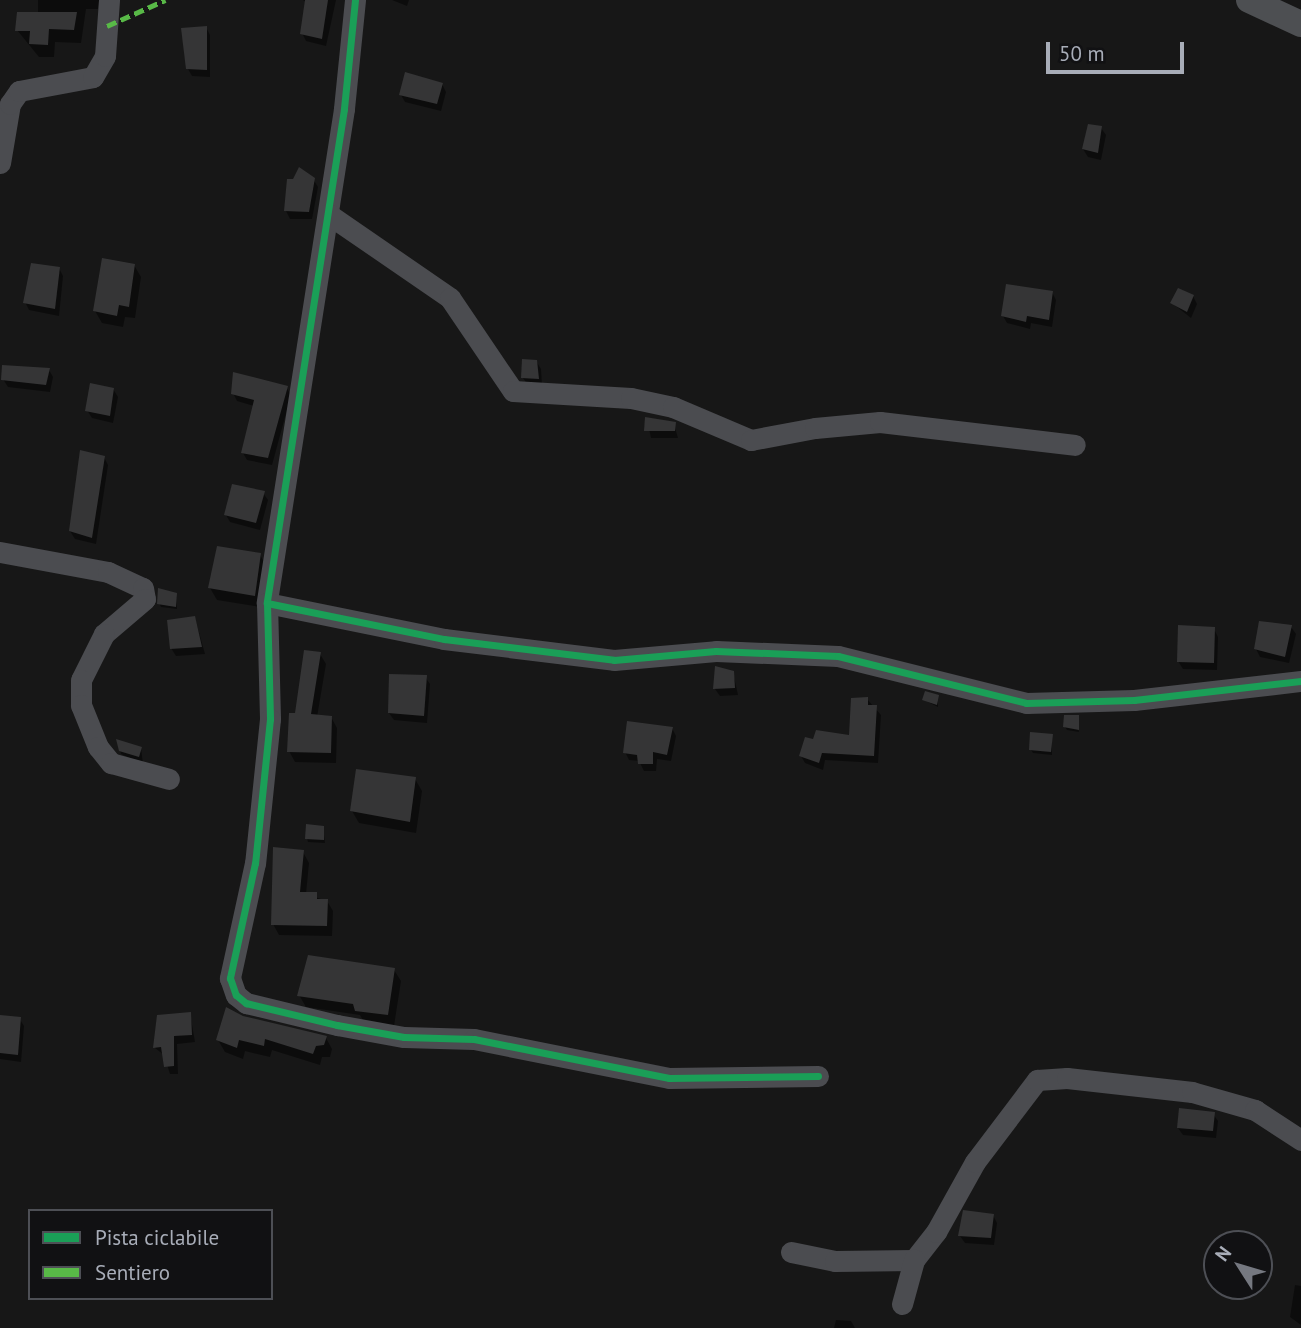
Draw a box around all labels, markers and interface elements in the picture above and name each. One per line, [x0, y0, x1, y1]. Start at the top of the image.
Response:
scale bar [1049, 28, 1187, 72]
text: 50 m [1059, 40, 1105, 67]
legend [28, 1209, 273, 1300]
text: Pista ciclabile [95, 1224, 219, 1251]
north arrow [1203, 1230, 1273, 1300]
text: N [1209, 1241, 1236, 1266]
text: Sentiero [95, 1259, 170, 1286]

